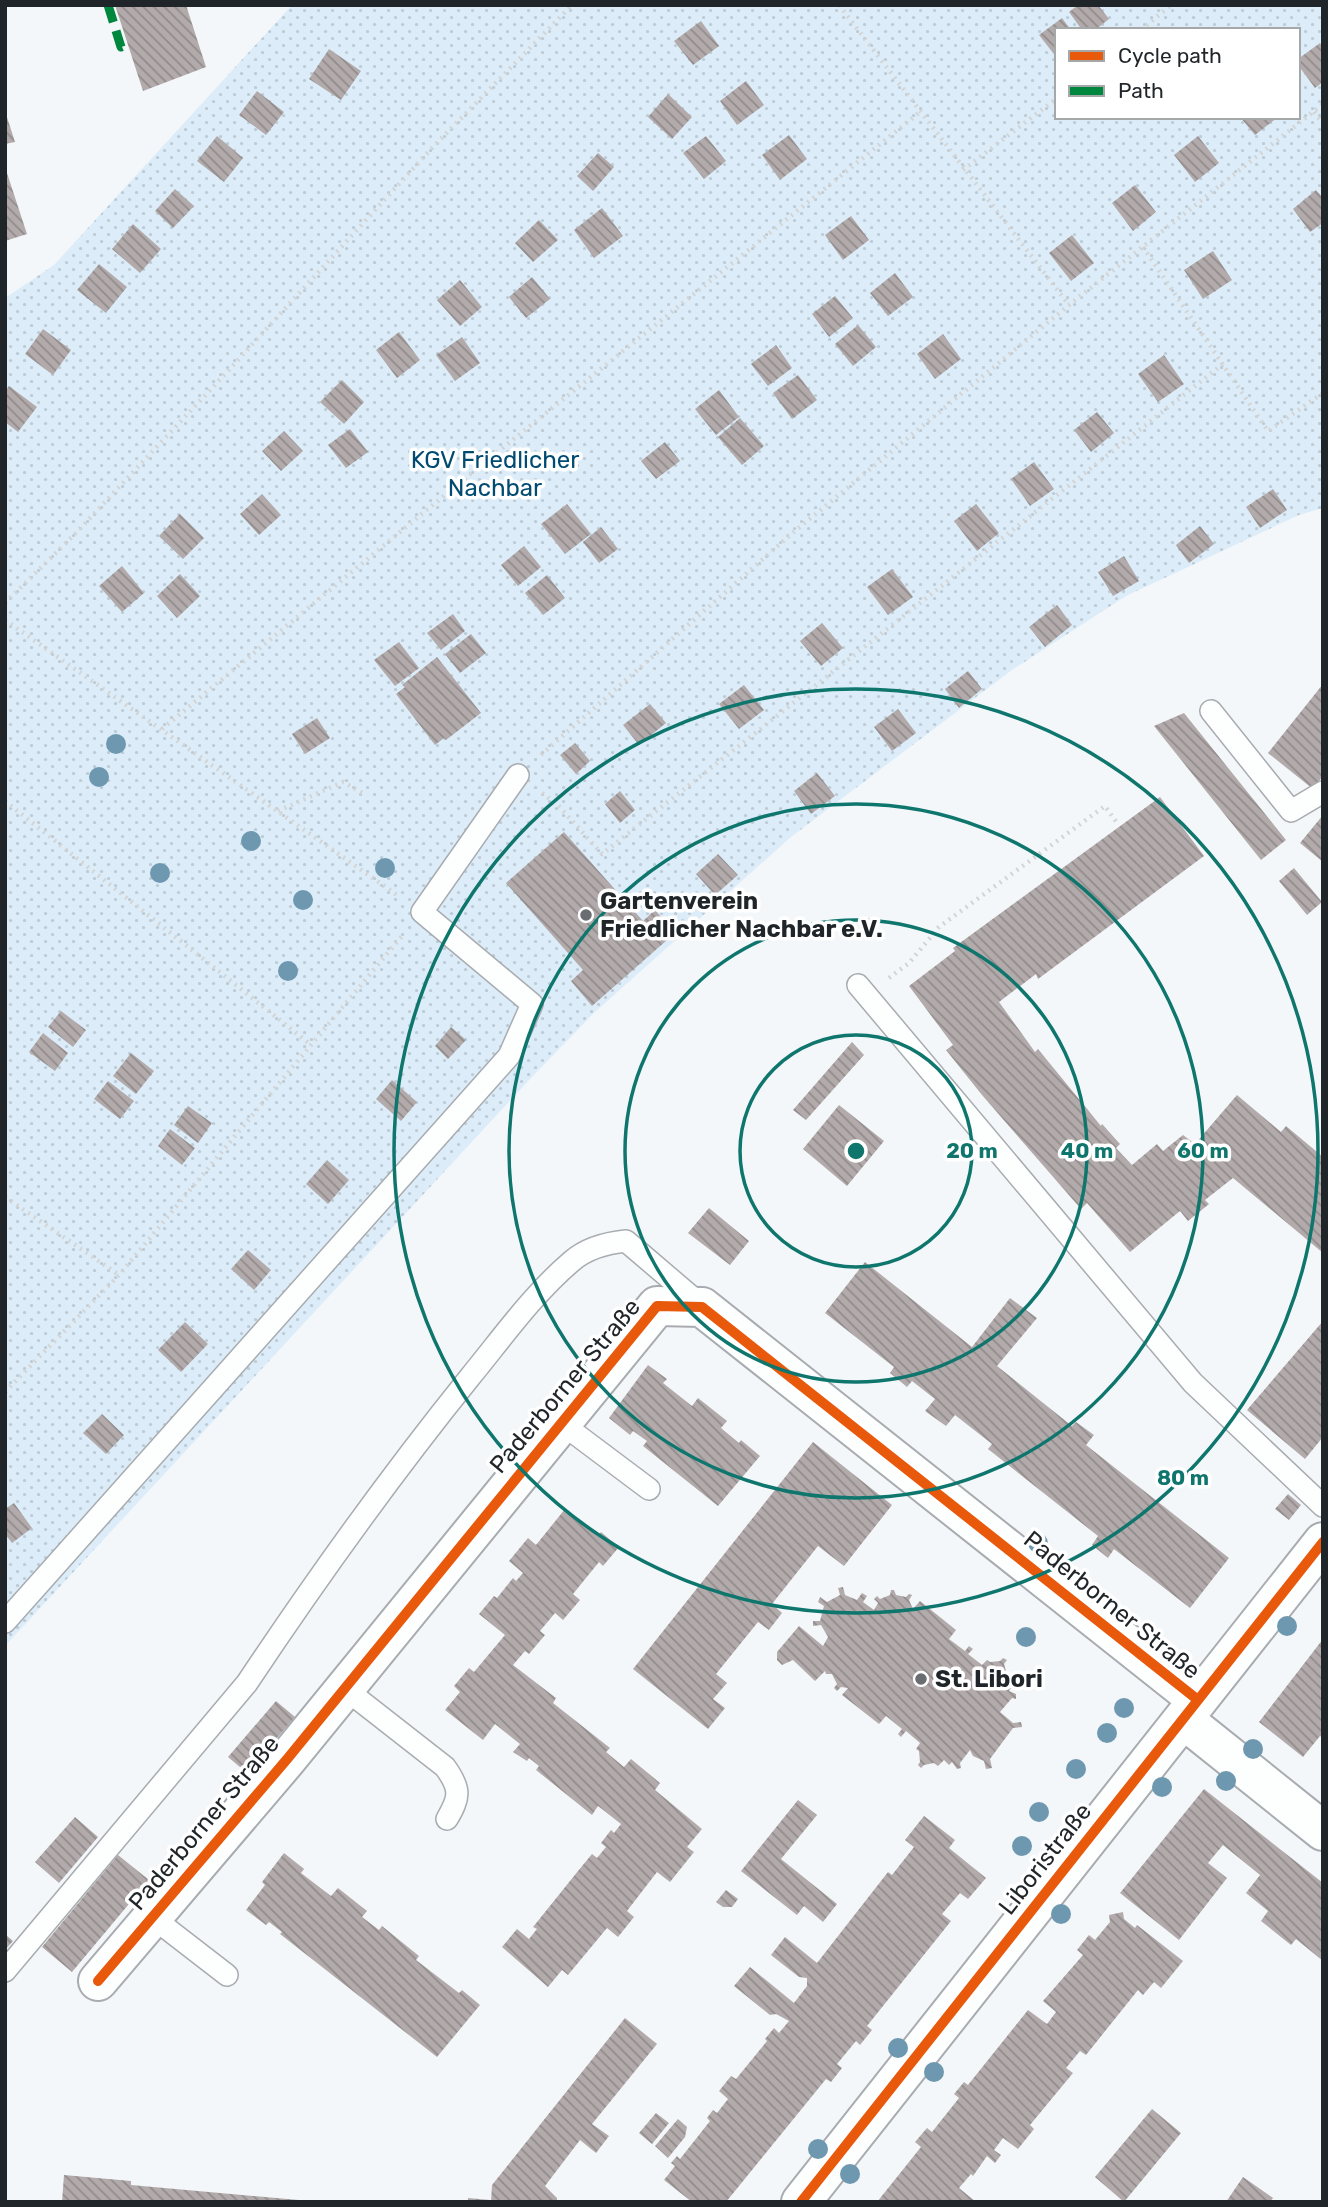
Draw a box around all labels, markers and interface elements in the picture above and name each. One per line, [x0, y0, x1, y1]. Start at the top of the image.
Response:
legend [1055, 28, 1300, 119]
text: Cycle path [1118, 43, 1222, 68]
text: Path [1118, 78, 1164, 103]
park label: KGV Friedlicher Nachbar [411, 446, 579, 502]
place label: Gartenverein Friedlicher Nachbar e.V. [600, 887, 883, 943]
marker: Gartenverein Friedlicher Nachbar e.V. [578, 907, 594, 923]
text: 20 m [946, 1138, 998, 1163]
text: 40 m [1061, 1138, 1113, 1163]
text: 60 m [1177, 1138, 1229, 1163]
centre of rings [844, 1139, 868, 1163]
street label: Paderborner Straße [484, 1293, 646, 1479]
text: 80 m [1157, 1465, 1209, 1490]
street label: Paderborner Straße [1018, 1525, 1206, 1685]
place label: St. Libori [935, 1665, 1043, 1693]
marker: St. Libori [913, 1671, 929, 1687]
street label: Paderborner Straße [123, 1730, 285, 1916]
street label: Liboristraße [993, 1798, 1097, 1920]

